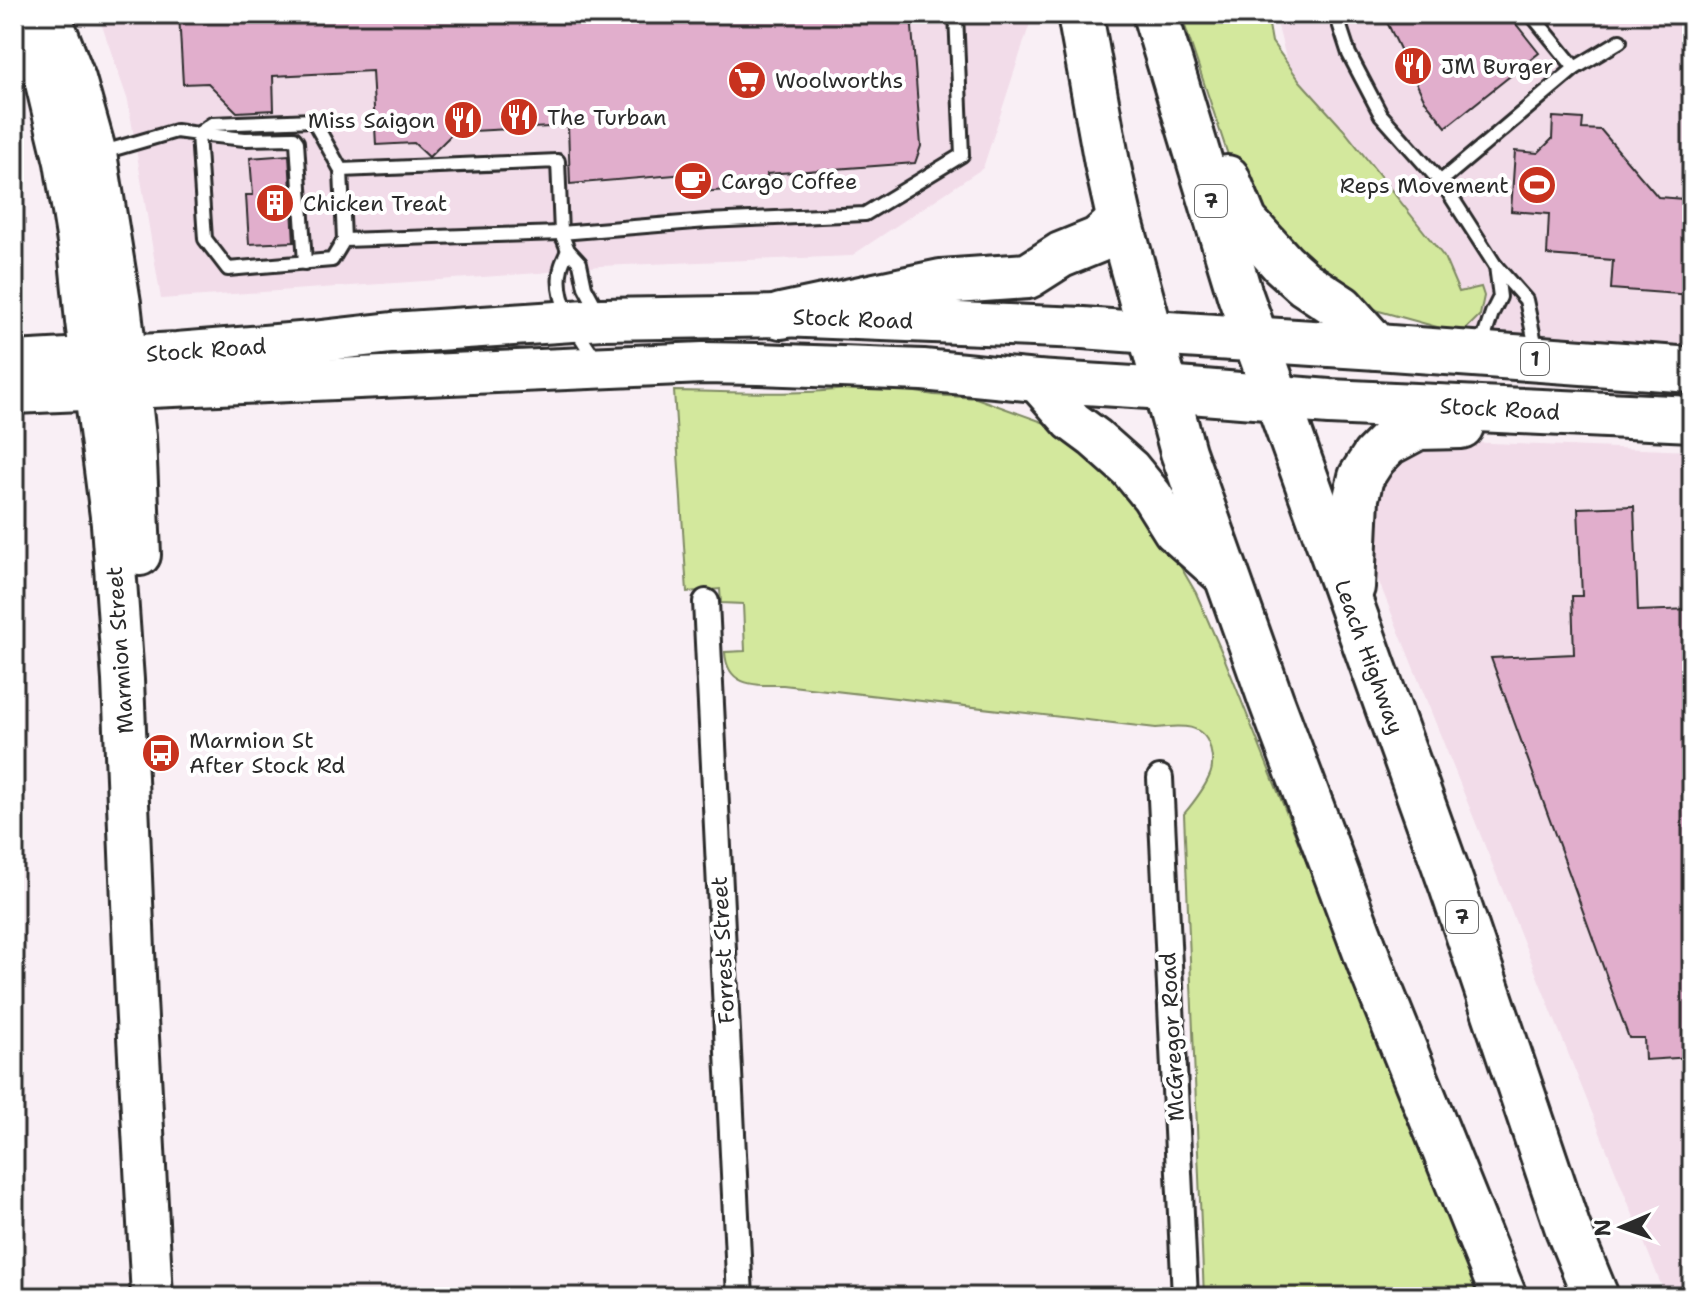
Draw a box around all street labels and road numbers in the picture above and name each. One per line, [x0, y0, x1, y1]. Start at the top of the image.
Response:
road number: 7 [1195, 185, 1227, 217]
street label: Stock Road [792, 302, 914, 336]
street label: Stock Road [145, 331, 267, 369]
road number: 1 [1521, 343, 1549, 375]
street label: Stock Road [1439, 391, 1561, 427]
street label: Marmion Street [100, 565, 140, 735]
street label: Leach Highway [1328, 576, 1410, 738]
street label: Forrest Street [705, 875, 741, 1025]
road number: 7 [1446, 901, 1478, 933]
street label: McGregor Road [1153, 952, 1191, 1122]

